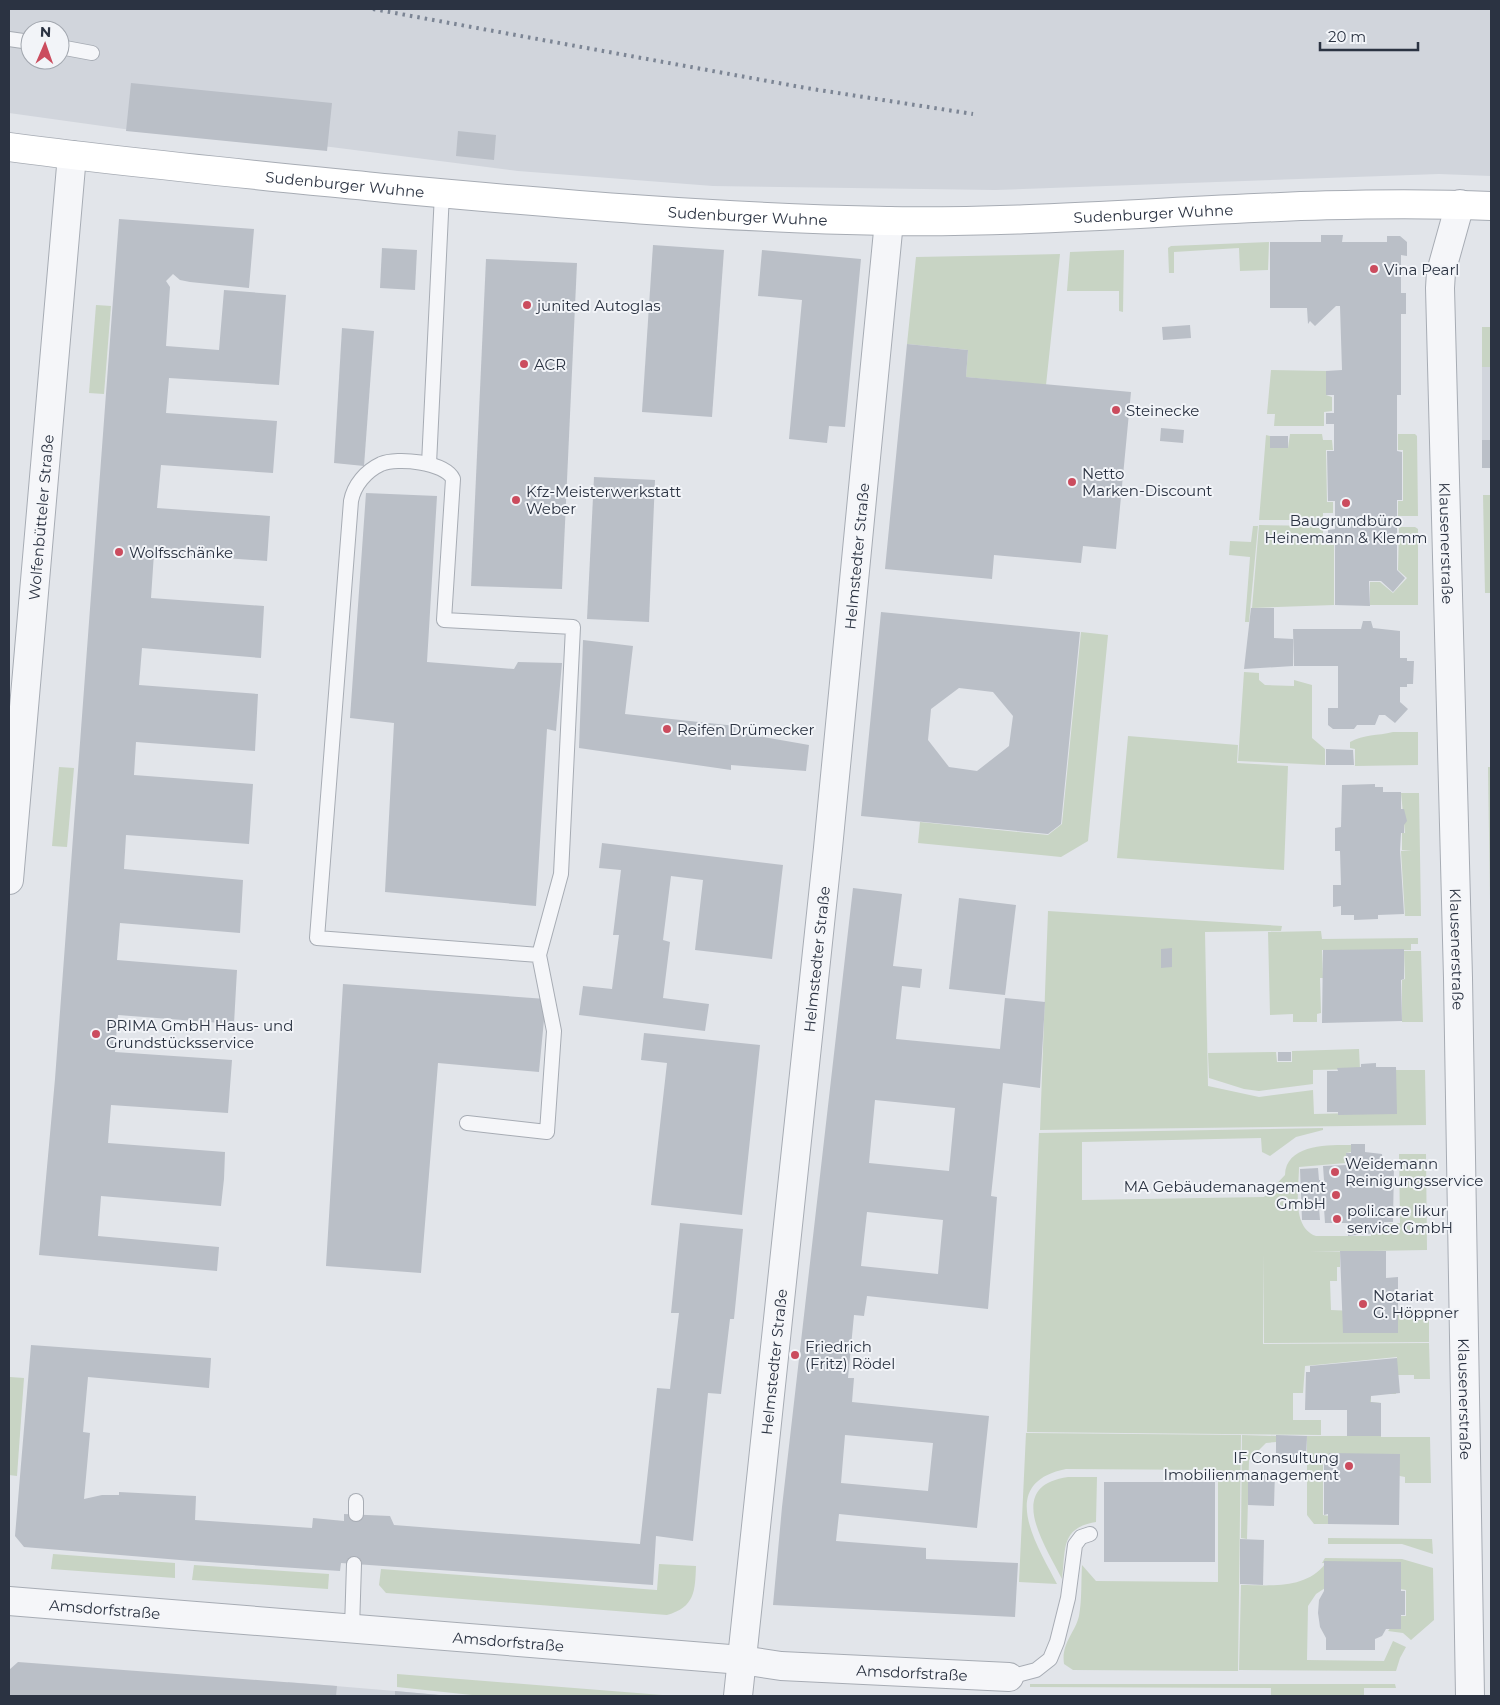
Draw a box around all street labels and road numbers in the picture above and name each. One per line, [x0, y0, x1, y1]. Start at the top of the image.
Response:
street label: Sudenburger Wuhne [264, 167, 425, 201]
street label: Sudenburger Wuhne [1073, 200, 1234, 227]
street label: Sudenburger Wuhne [667, 202, 828, 229]
street label: Wolfenbütteler Straße [24, 434, 57, 601]
street label: Helmstedter Straße [840, 482, 873, 630]
street label: Klausenerstraße [1436, 482, 1458, 605]
street label: Helmstedter Straße [799, 885, 833, 1033]
street label: Klausenerstraße [1446, 888, 1468, 1010]
street label: Helmstedter Straße [756, 1288, 791, 1436]
street label: Klausenerstraße [1455, 1338, 1476, 1460]
street label: Amsdorfstraße [48, 1595, 161, 1623]
street label: Amsdorfstraße [452, 1627, 565, 1655]
street label: Amsdorfstraße [856, 1660, 968, 1684]

